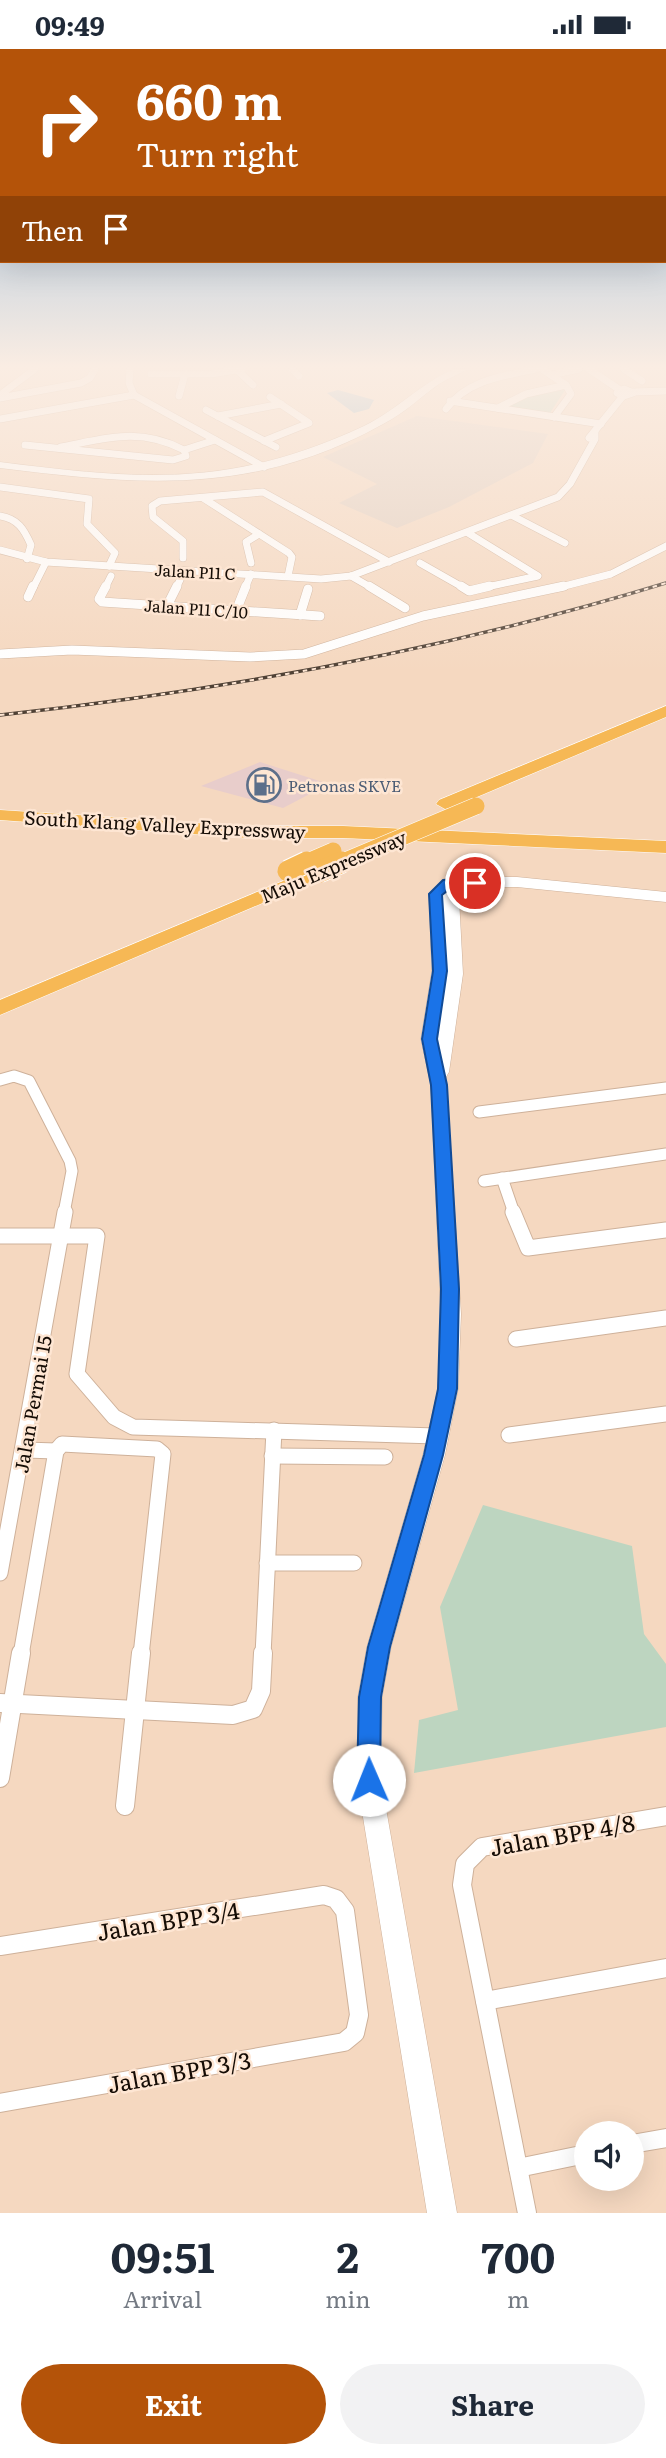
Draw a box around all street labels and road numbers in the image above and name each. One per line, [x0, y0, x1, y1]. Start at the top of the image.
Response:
street label: Jalan P11 C [154, 557, 236, 585]
street label: Jalan P11 C/10 [143, 592, 249, 624]
street label: South Klang Valley Expressway [24, 803, 306, 845]
street label: Maju Expressway [256, 823, 411, 909]
street label: Jalan Permai 15 [6, 1333, 58, 1475]
street label: Jalan BPP 4/8 [487, 1805, 637, 1863]
street label: Jalan BPP 3/4 [94, 1892, 242, 1948]
street label: Jalan BPP 3/3 [104, 2042, 254, 2100]

